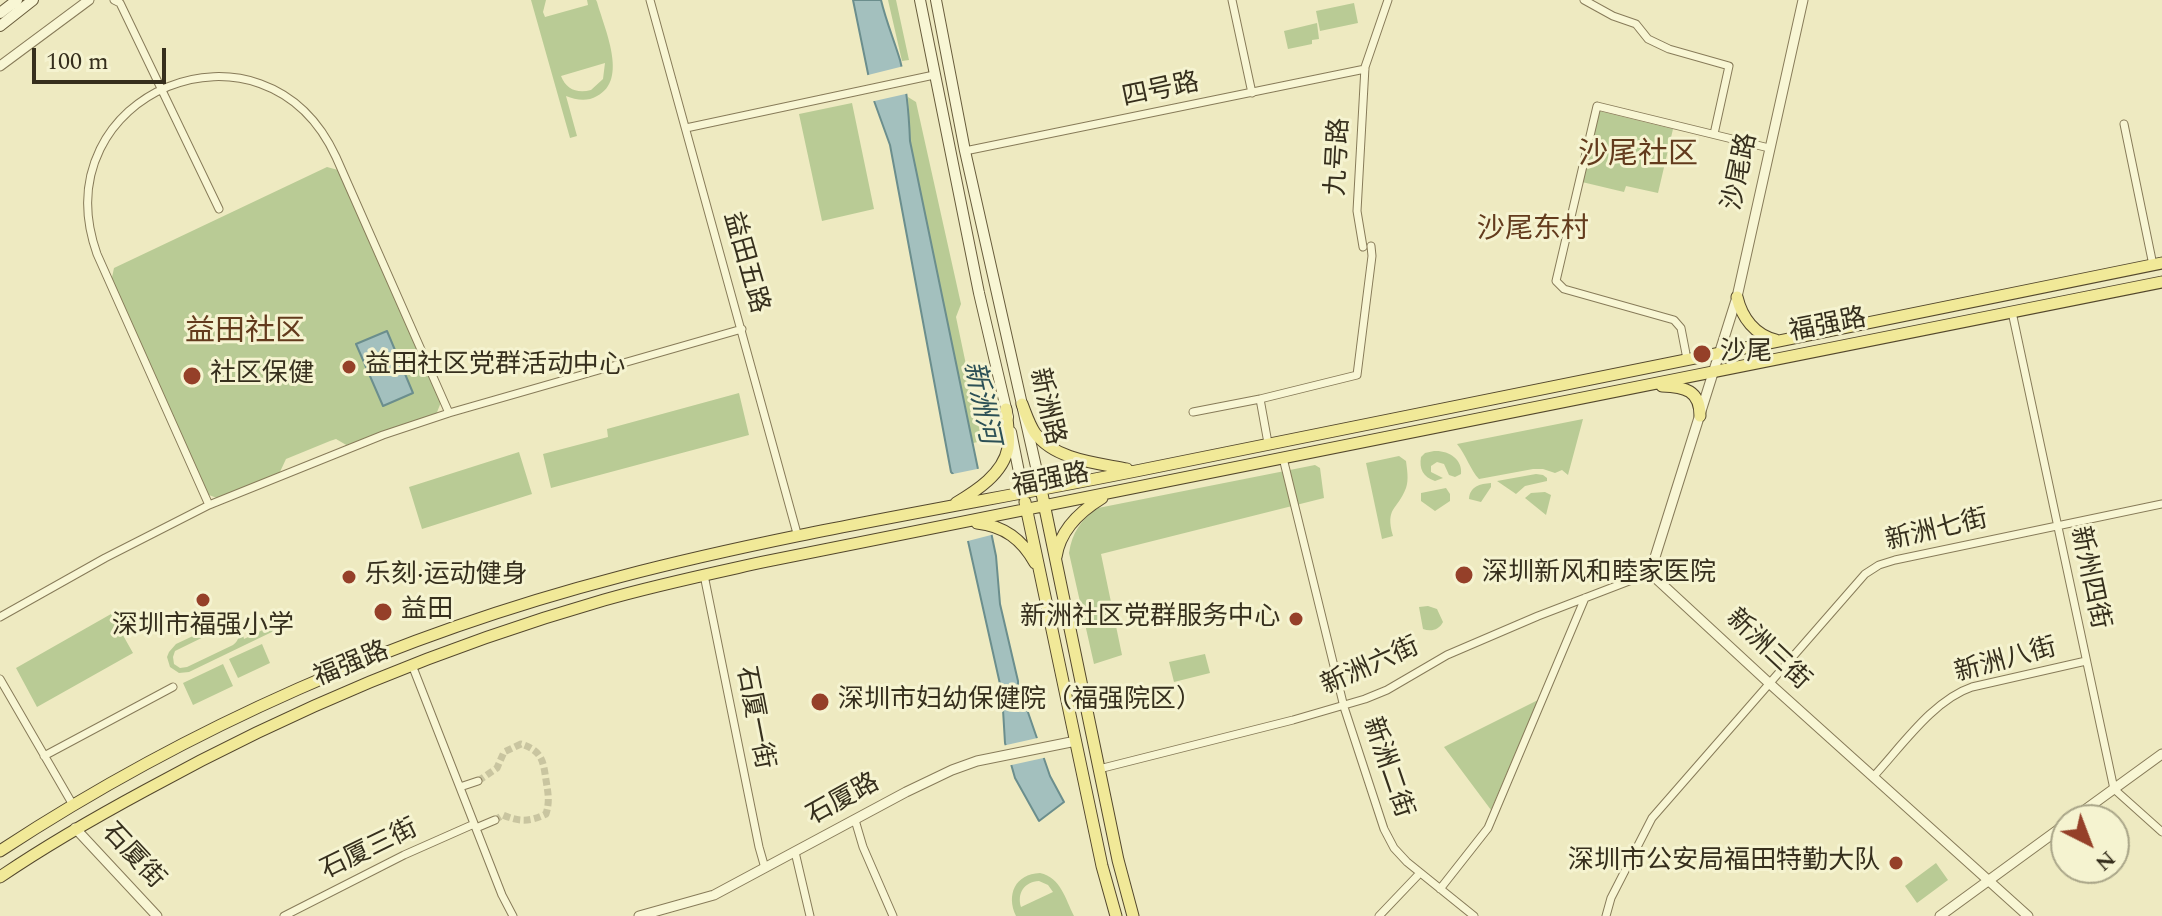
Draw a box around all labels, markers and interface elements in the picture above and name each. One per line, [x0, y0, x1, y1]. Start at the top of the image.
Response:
scale bar [36, 32, 170, 82]
text: 100 m [46, 44, 109, 80]
street label: 四号路 [1120, 69, 1202, 115]
street label: 九号路 [1322, 117, 1358, 197]
street label: 沙尾路 [1719, 131, 1765, 213]
district label: 沙尾社区 [1578, 139, 1698, 175]
street label: 益田五路 [715, 209, 773, 317]
district label: 沙尾东村 [1477, 215, 1589, 249]
street label: 福强路 [1787, 304, 1869, 350]
district label: 益田社区 [185, 316, 305, 352]
place label: 沙尾 [1720, 338, 1772, 370]
marker: 沙尾 [1691, 343, 1713, 365]
place label: 益田社区党群活动中心 [365, 351, 625, 383]
marker: 益田社区党群活动中心 [340, 358, 358, 376]
water label: 新洲河 [954, 358, 1004, 448]
place label: 社区保健 [210, 360, 314, 392]
marker: 社区保健 [181, 365, 203, 387]
street label: 新洲路 [1021, 365, 1069, 449]
street label: 福强路 [1010, 459, 1092, 505]
street label: 新洲七街 [1883, 505, 1991, 559]
street label: 新州四街 [2062, 524, 2114, 632]
place label: 深圳新风和睦家医院 [1482, 559, 1716, 591]
place label: 乐刻·运动健身 [365, 561, 527, 593]
marker: 深圳新风和睦家医院 [1453, 564, 1475, 586]
marker: 乐刻·运动健身 [340, 568, 358, 586]
marker: 深圳市福强小学 [194, 591, 212, 609]
place label: 益田 [401, 596, 453, 628]
marker: 益田 [372, 601, 394, 623]
place label: 新洲社区党群服务中心 [1020, 603, 1280, 635]
street label: 新洲三街 [1718, 604, 1816, 698]
marker: 新洲社区党群服务中心 [1287, 610, 1305, 628]
place label: 深圳市福强小学 [112, 612, 294, 644]
street label: 新洲六街 [1317, 633, 1425, 703]
street label: 新洲八街 [1952, 633, 2060, 691]
street label: 福强路 [310, 637, 394, 695]
street label: 石厦一街 [728, 664, 778, 772]
place label: 深圳市妇幼保健院（福强院区） [838, 686, 1202, 718]
marker: 深圳市妇幼保健院（福强院区） [809, 691, 831, 713]
street label: 新洲二街 [1354, 714, 1418, 822]
street label: 石厦路 [802, 768, 886, 834]
north arrow [2050, 804, 2130, 884]
street label: 石厦三街 [316, 814, 424, 888]
street label: 石厦街 [94, 818, 170, 896]
text: N [2087, 842, 2123, 879]
place label: 深圳市公安局福田特勤大队 [1568, 847, 1880, 879]
marker: 深圳市公安局福田特勤大队 [1887, 854, 1905, 872]

